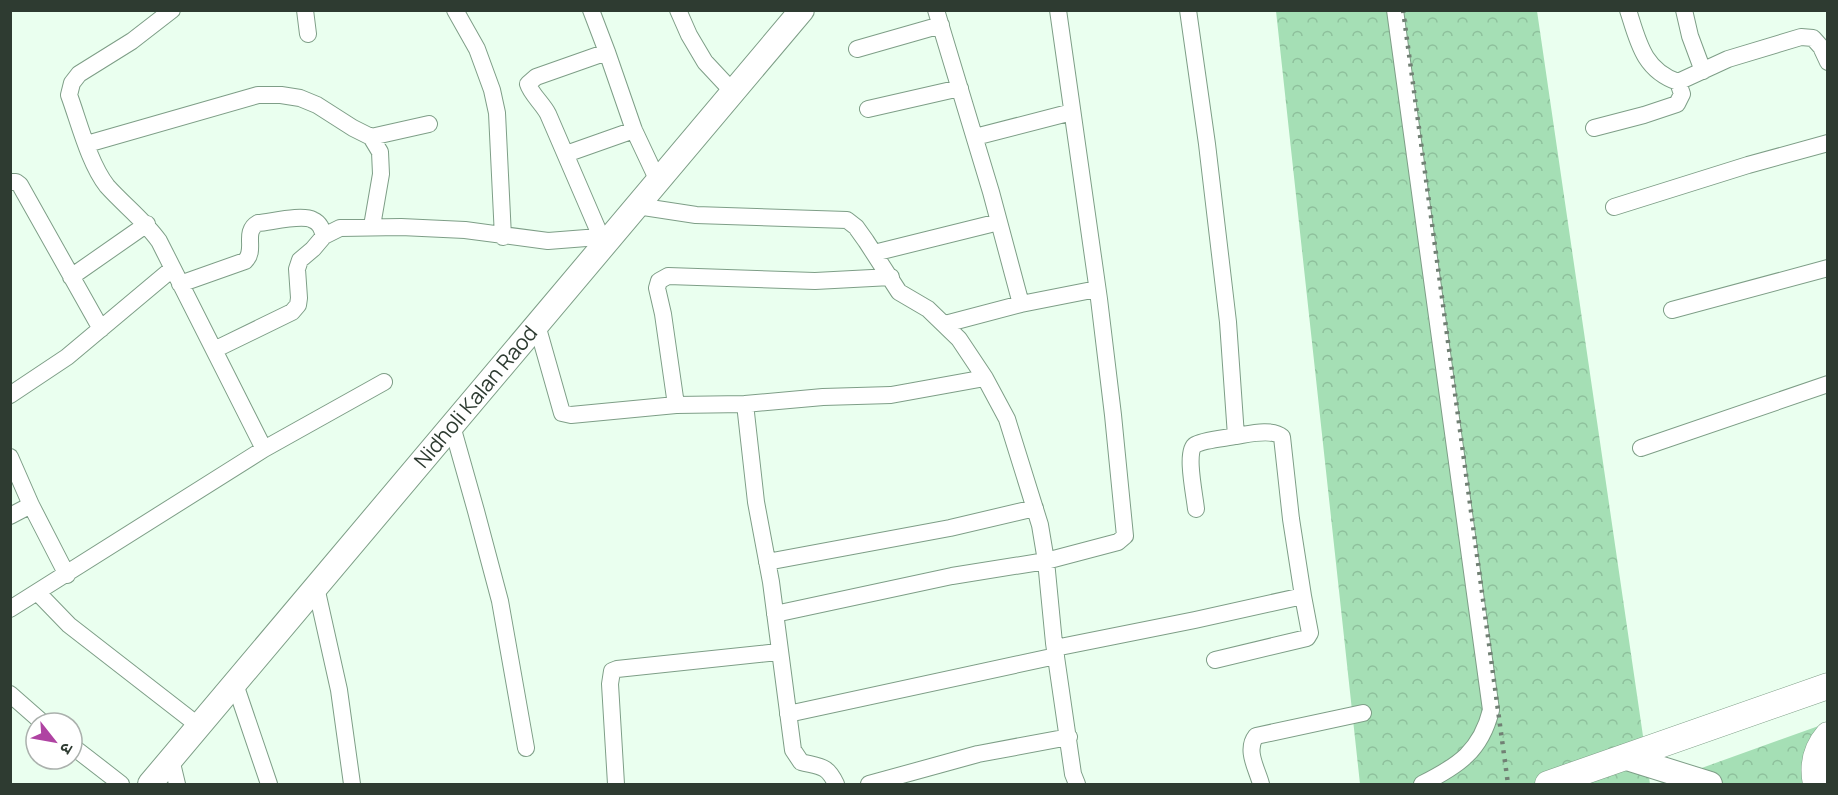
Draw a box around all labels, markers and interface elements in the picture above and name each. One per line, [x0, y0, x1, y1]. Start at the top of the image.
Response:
street label: Nidholi Kalan Raod [407, 319, 543, 473]
north arrow [24, 711, 84, 771]
text: उ [55, 739, 79, 759]

